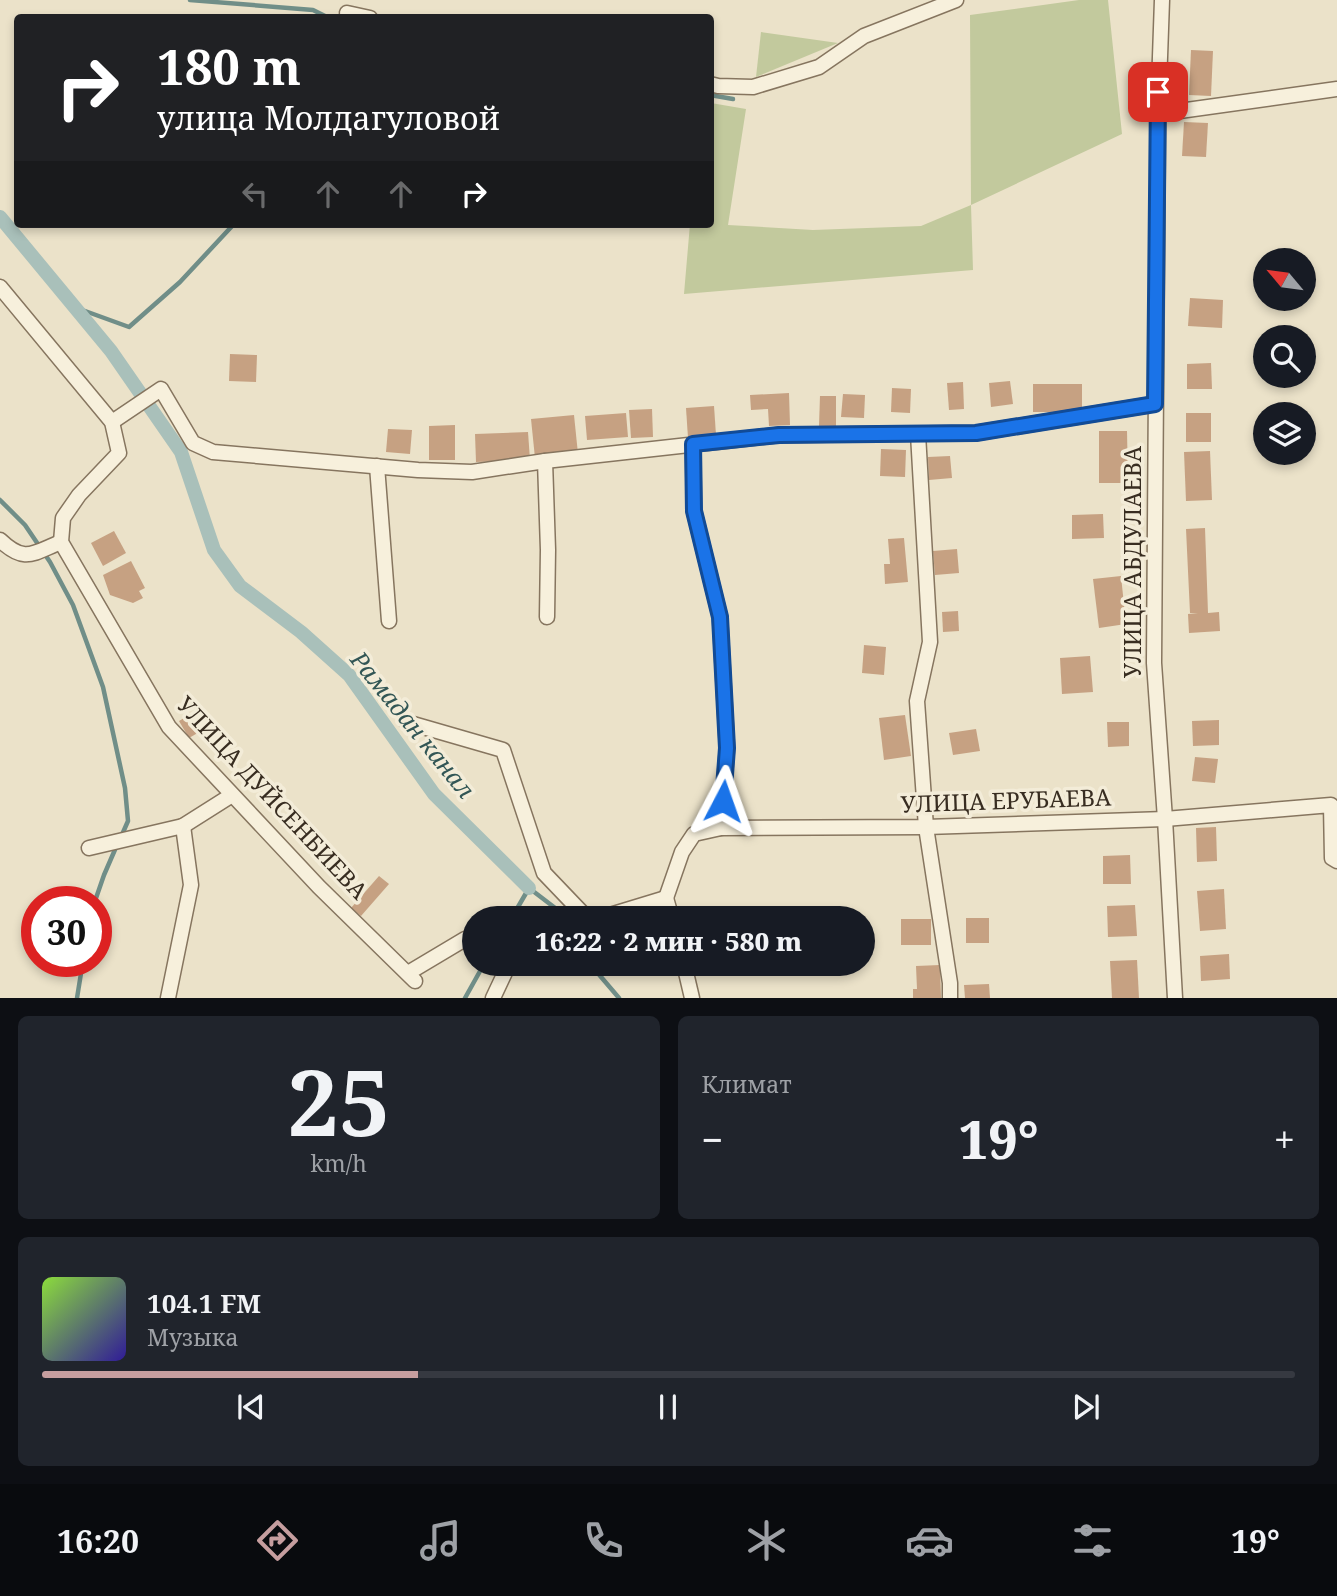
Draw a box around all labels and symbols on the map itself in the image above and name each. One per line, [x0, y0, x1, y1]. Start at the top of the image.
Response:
pin [1128, 62, 1188, 122]
north arrow [1253, 248, 1316, 312]
street label: УЛИЦА АБДУЛАЕВА [1116, 445, 1148, 678]
water label: Рамадан канал [343, 643, 483, 805]
street label: УЛИЦА ДУЙСЕНБИЕВА [170, 689, 376, 906]
position arrow [686, 764, 760, 838]
street label: УЛИЦА ЕРУБАЕВА [900, 780, 1112, 820]
speed limit sign: 30 [21, 886, 112, 977]

